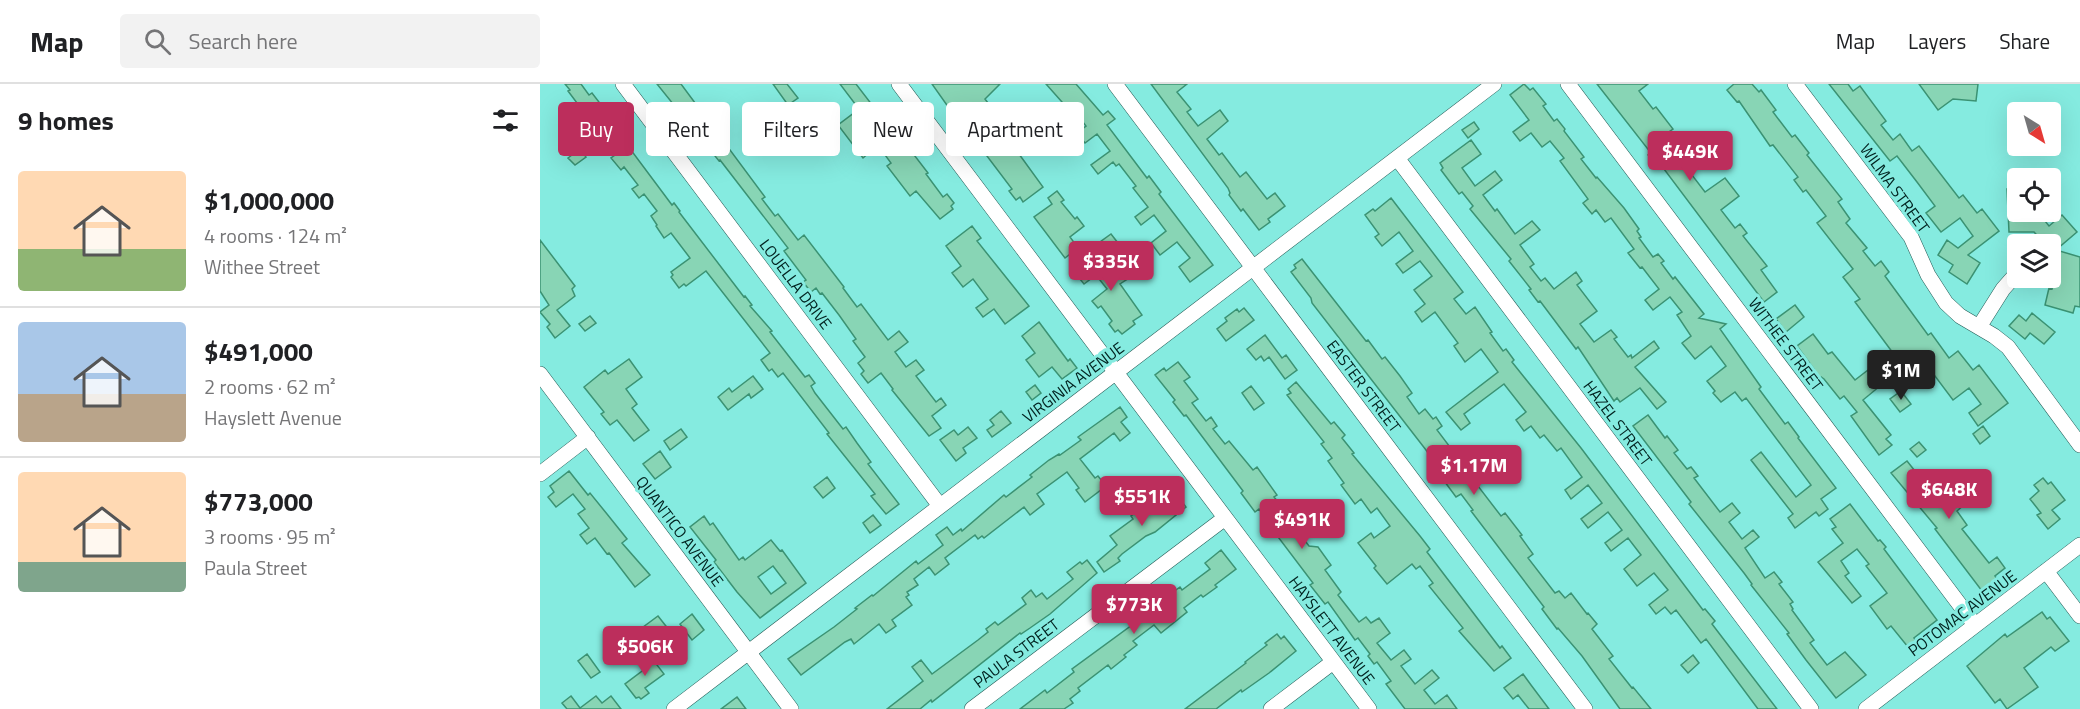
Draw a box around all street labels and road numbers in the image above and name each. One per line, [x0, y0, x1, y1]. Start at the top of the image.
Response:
street label: WILMA STREET [1854, 138, 1936, 238]
street label: LOUELLA DRIVE [754, 234, 838, 334]
street label: WITHEE STREET [1743, 292, 1830, 396]
street label: EASTER STREET [1321, 335, 1407, 438]
street label: VIRGINIA AVENUE [1017, 336, 1129, 428]
street label: HAZEL STREET [1578, 375, 1659, 471]
street label: QUANTICO AVENUE [630, 471, 730, 592]
street label: POTOMAC AVENUE [1903, 564, 2021, 662]
street label: HAYSLETT AVENUE [1283, 571, 1381, 690]
street label: PAULA STREET [968, 612, 1065, 693]

